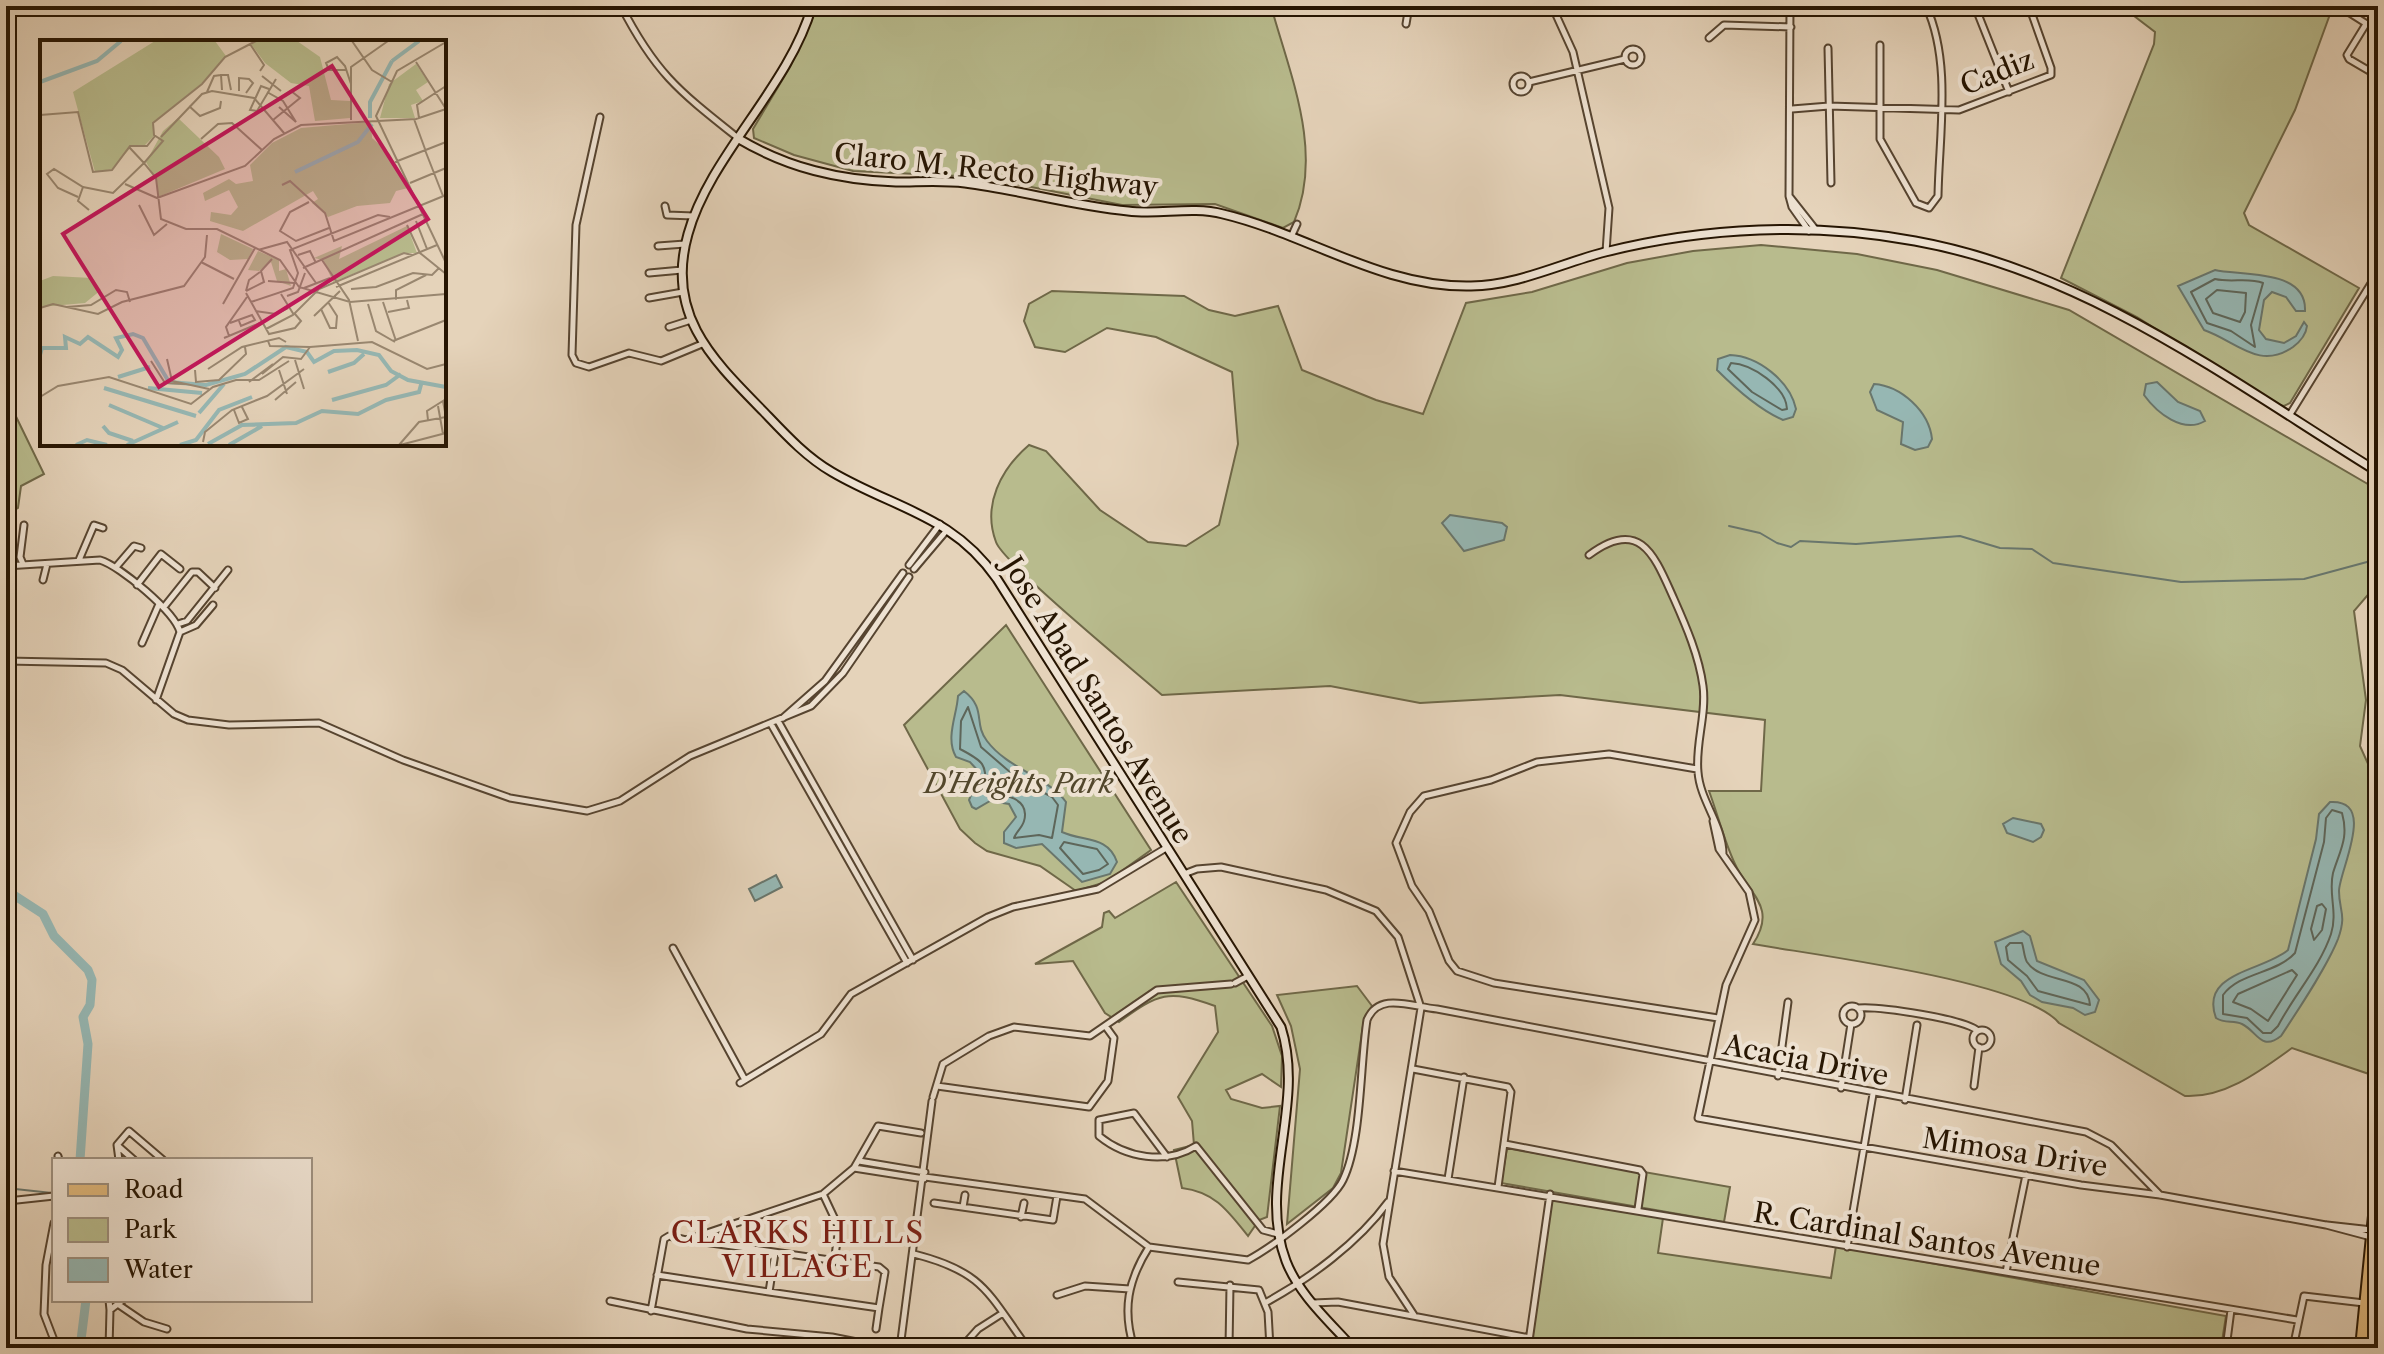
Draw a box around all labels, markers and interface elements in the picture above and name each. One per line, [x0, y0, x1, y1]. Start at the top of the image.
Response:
inset map [40, 40, 446, 446]
street label: Cadiz [1955, 42, 2039, 102]
street label: Claro M. Recto Highway [833, 136, 1160, 204]
street label: Jose Abad Santos Avenue [994, 547, 1200, 850]
park label: D'Heights Park [922, 766, 1114, 800]
street label: Acacia Drive [1719, 1027, 1892, 1093]
street label: Mimosa Drive [1920, 1121, 2110, 1183]
legend [52, 1158, 312, 1302]
text: Road [124, 1175, 184, 1204]
street label: R. Cardinal Santos Avenue [1751, 1195, 2103, 1283]
district label: CLARKS HILLS VILLAGE [671, 1214, 925, 1285]
text: Park [124, 1215, 177, 1244]
text: Water [123, 1255, 193, 1284]

